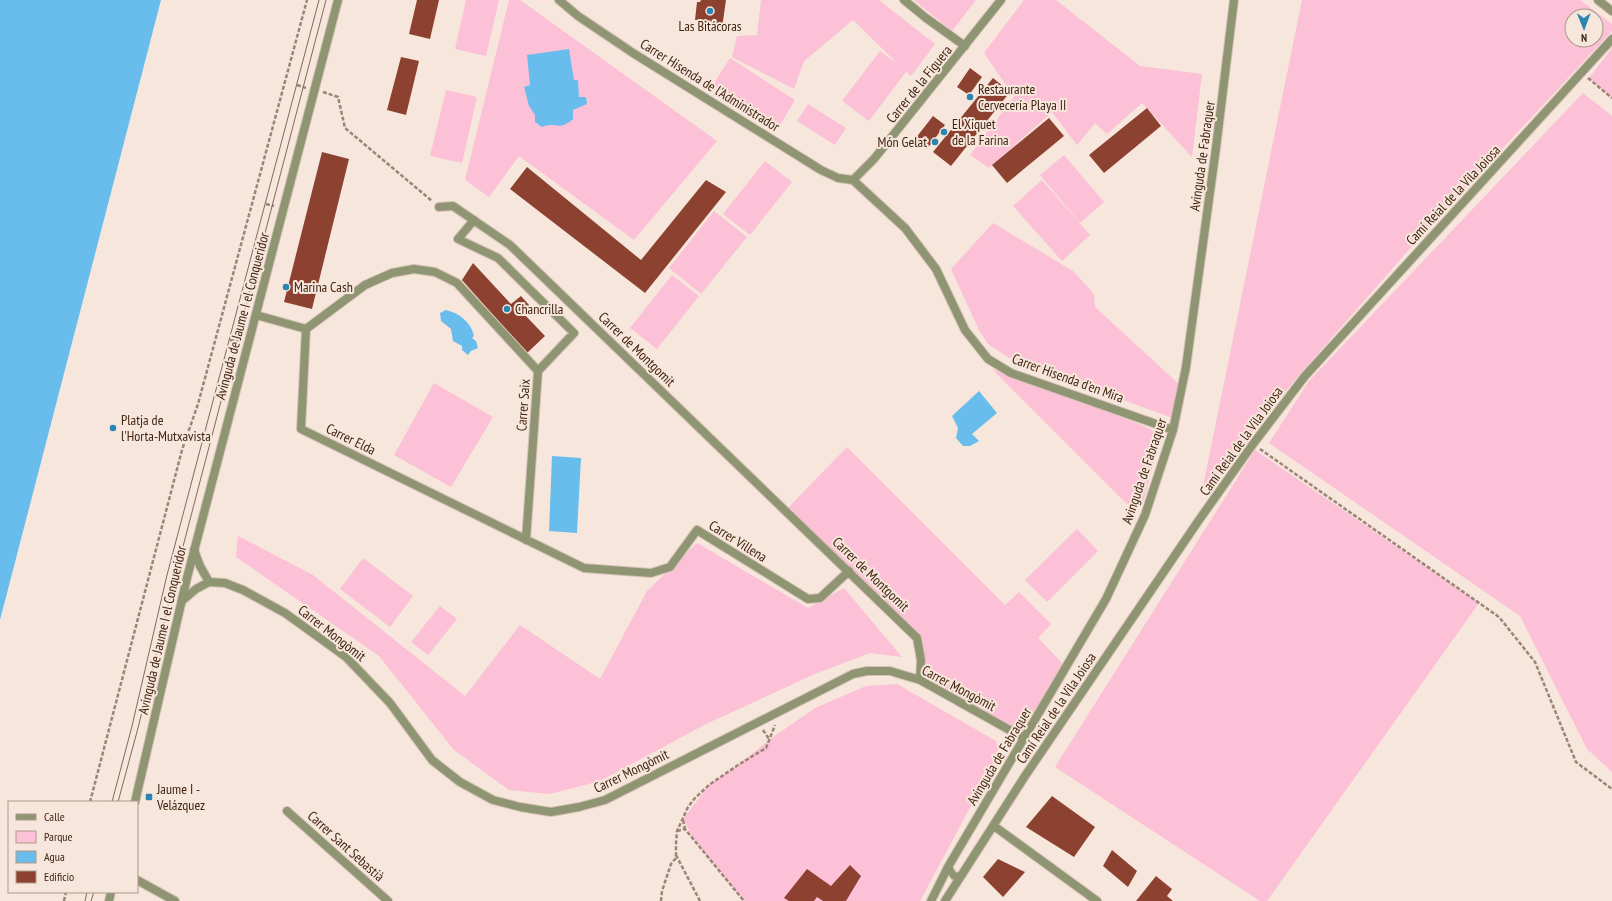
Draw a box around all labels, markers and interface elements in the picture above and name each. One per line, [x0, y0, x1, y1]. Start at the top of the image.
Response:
marker: Las Bitácoras [705, 6, 715, 16]
north arrow [1564, 8, 1604, 48]
place label: Las Bitácoras [679, 17, 742, 35]
text: N [1581, 31, 1587, 45]
street label: Carrer Hisenda de l'Administrador [637, 35, 783, 135]
street label: Carrer de la Figuera [882, 41, 956, 127]
place label: Restaurante Cervecería Playa II [978, 80, 1066, 114]
marker: Restaurante Cervecería Playa II [965, 92, 975, 102]
street label: Avinguda de Fabraquer [1185, 100, 1219, 212]
place label: El Xiquet de la Farina [952, 115, 1009, 149]
marker: El Xiquet de la Farina [939, 127, 949, 137]
place label: Món Gelat [878, 133, 927, 151]
marker: Món Gelat [930, 137, 940, 147]
street label: Camí Reial de la Vila Joiosa [1402, 141, 1504, 249]
street label: Avinguda de Jaume I el Conqueridor [211, 230, 273, 402]
place label: Marina Cash [294, 278, 353, 296]
marker: Marina Cash [281, 282, 291, 292]
place label: Chancrilla [515, 300, 563, 318]
marker: Chancrilla [502, 304, 512, 314]
street label: Carrer de Montgomit [595, 308, 679, 390]
street label: Carrer Hisenda d'en Mira [1010, 349, 1126, 407]
street label: Carrer Saix [512, 378, 534, 432]
street label: Camí Reial de la Vila Joiosa [1195, 383, 1287, 499]
place label: Platja de l'Horta-Mutxavista [121, 411, 211, 445]
street label: Avinguda de Fabraquer [1117, 415, 1171, 526]
street label: Carrer Elda [323, 419, 379, 459]
marker: Platja de l'Horta-Mutxavista [108, 423, 118, 433]
street label: Carrer Villena [706, 516, 770, 566]
street label: Carrer de Montgomit [829, 533, 913, 615]
street label: Avinguda de Jaume I el Conqueridor [134, 544, 190, 716]
street label: Carrer Mongòmit [294, 601, 370, 665]
street label: Camí Reial de la Vila Joiosa [1012, 649, 1100, 767]
street label: Carrer Mongòmit [919, 661, 999, 715]
street label: Avinguda de Fabraquer [963, 704, 1035, 808]
street label: Carrer Mongòmit [591, 745, 672, 797]
place label: Jaume I - Velázquez [156, 780, 205, 814]
marker: Jaume I - Velázquez [144, 792, 154, 802]
legend [8, 801, 138, 893]
street label: Carrer Sant Sebastià [304, 807, 388, 885]
text: Calle [44, 809, 65, 824]
text: Parque [44, 829, 73, 844]
text: Agua [44, 849, 65, 864]
text: Edificio [44, 869, 74, 884]

